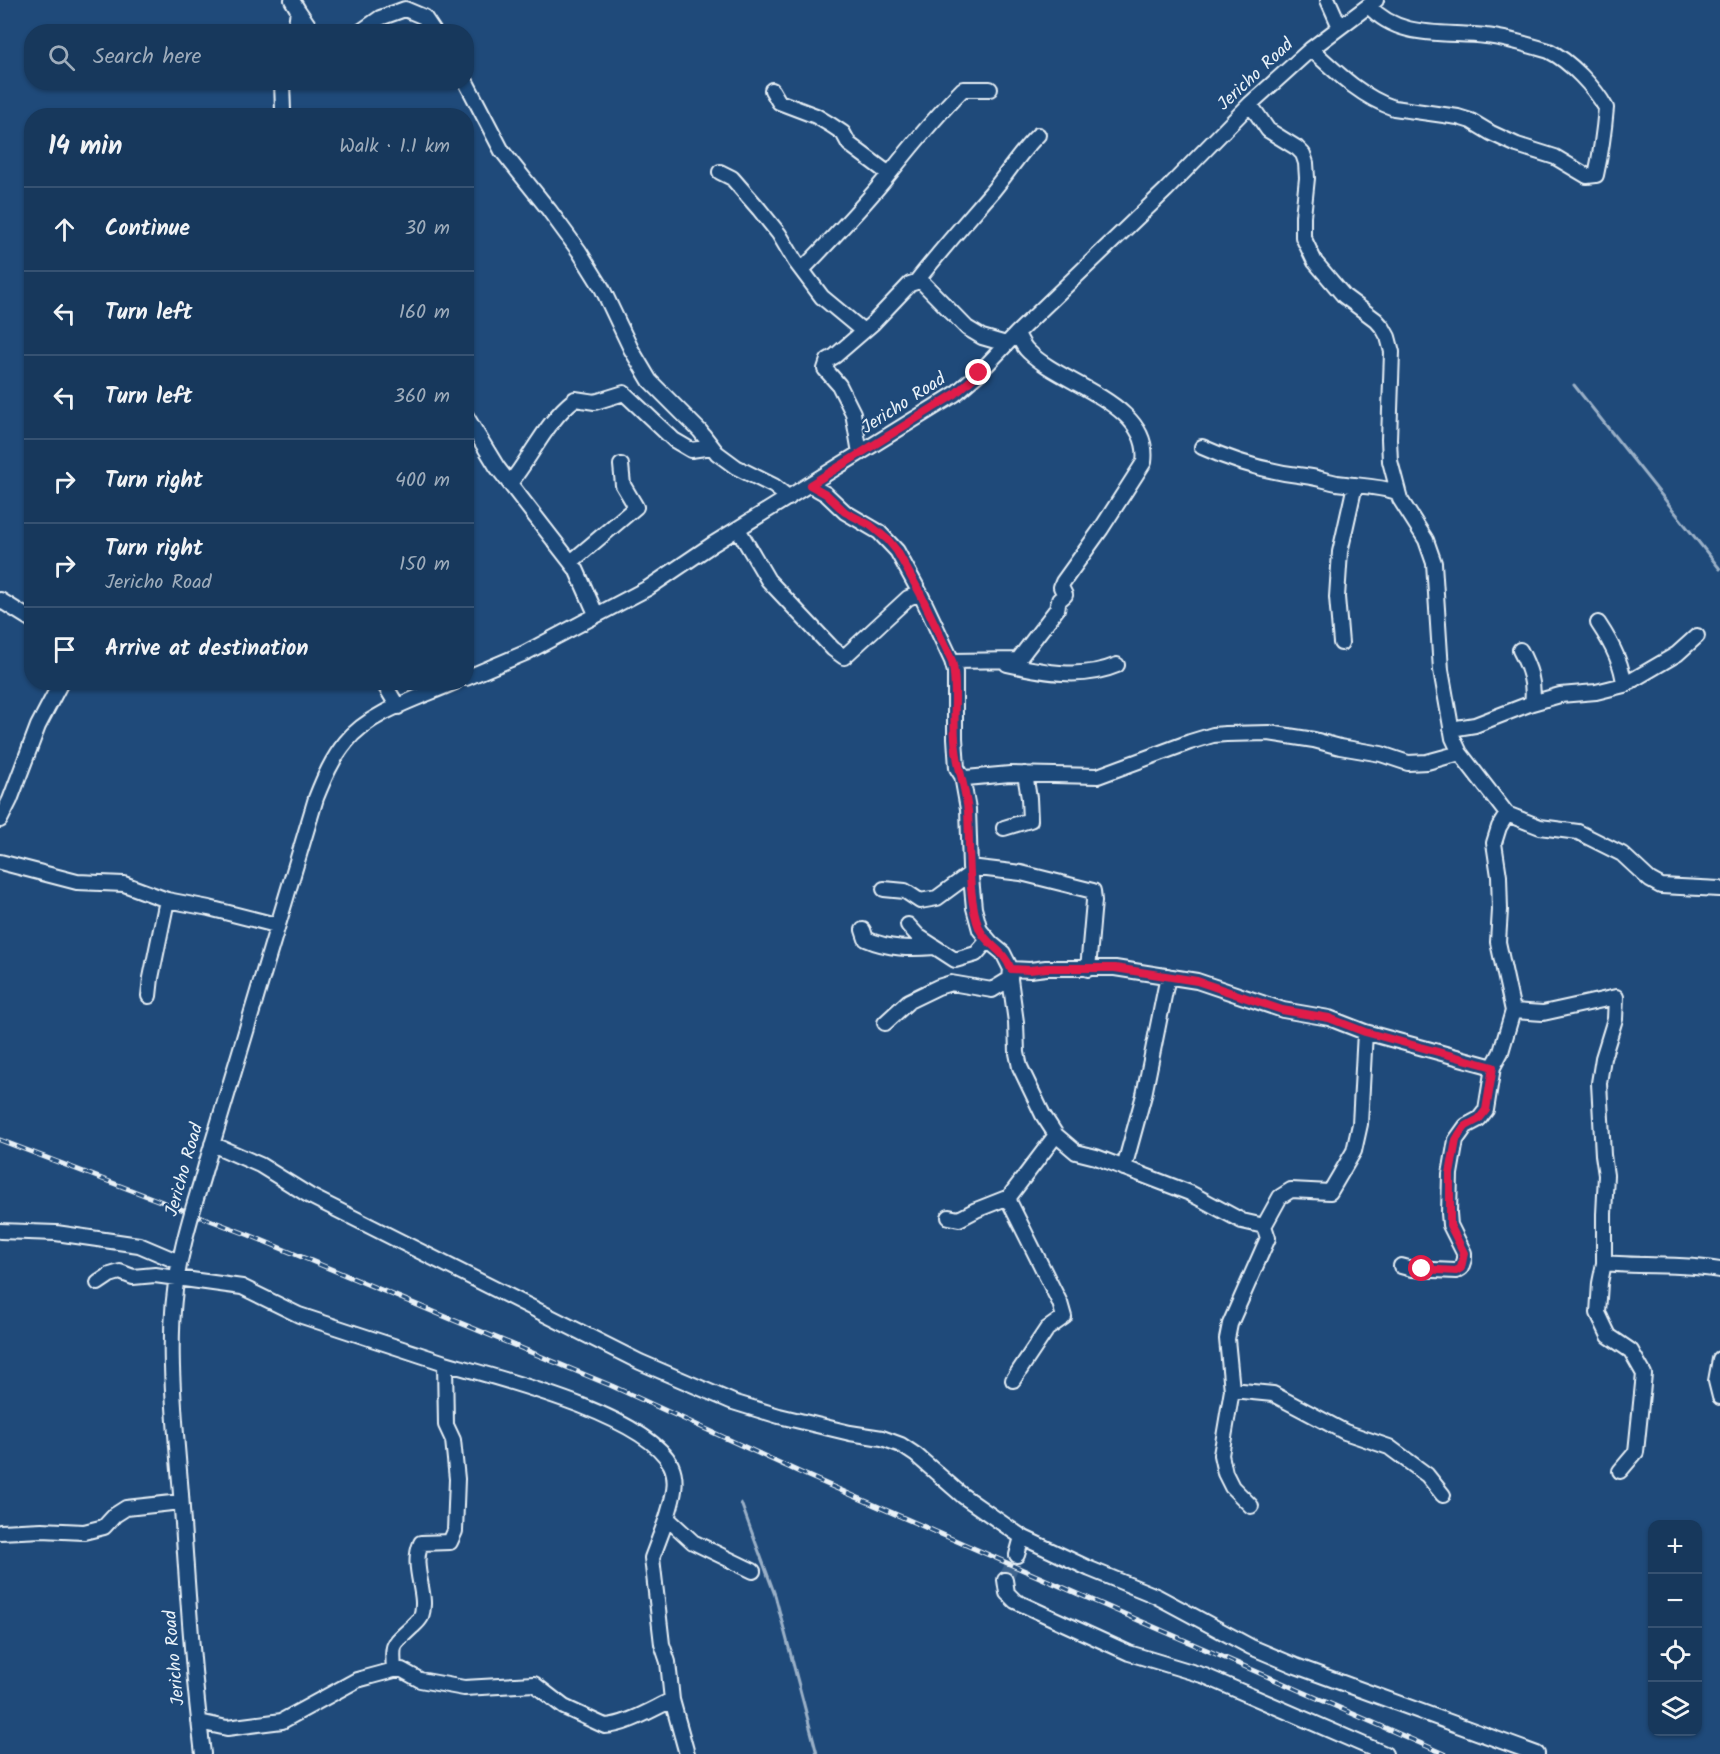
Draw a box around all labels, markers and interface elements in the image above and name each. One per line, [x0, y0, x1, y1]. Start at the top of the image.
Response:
search box [24, 24, 474, 90]
street label: Jericho Road [1211, 31, 1302, 118]
text: Search here [93, 40, 201, 75]
icon: search [45, 41, 78, 74]
text: 14 min [48, 126, 123, 168]
text: Walk · 1.1 km [339, 131, 450, 163]
text: Continue [105, 212, 190, 247]
icon: ahead [48, 213, 81, 246]
text: 30 m [405, 213, 450, 245]
text: Turn left [105, 296, 192, 331]
icon: left [48, 297, 81, 330]
text: 160 m [399, 297, 450, 329]
route end [965, 359, 991, 385]
street label: Jericho Road [856, 365, 953, 442]
text: Turn left [105, 380, 192, 415]
icon: left [48, 381, 81, 414]
text: 360 m [394, 381, 450, 413]
text: Turn right [105, 464, 203, 499]
icon: right [48, 465, 81, 498]
text: 400 m [395, 465, 450, 497]
text: Turn right [105, 532, 203, 567]
icon: right [48, 549, 81, 582]
text: 150 m [399, 549, 450, 581]
text: Jericho Road [105, 567, 212, 599]
text: Arrive at destination [105, 632, 308, 667]
icon: arrive [48, 633, 81, 666]
street label: Jericho Road [158, 1119, 212, 1220]
route start [1408, 1255, 1434, 1281]
map controls [1648, 1520, 1702, 1736]
button: + [1648, 1520, 1702, 1574]
button: − [1648, 1574, 1702, 1628]
street label: Jericho Road [156, 1608, 194, 1707]
button: locate [1648, 1628, 1702, 1682]
button: layers [1648, 1682, 1702, 1736]

